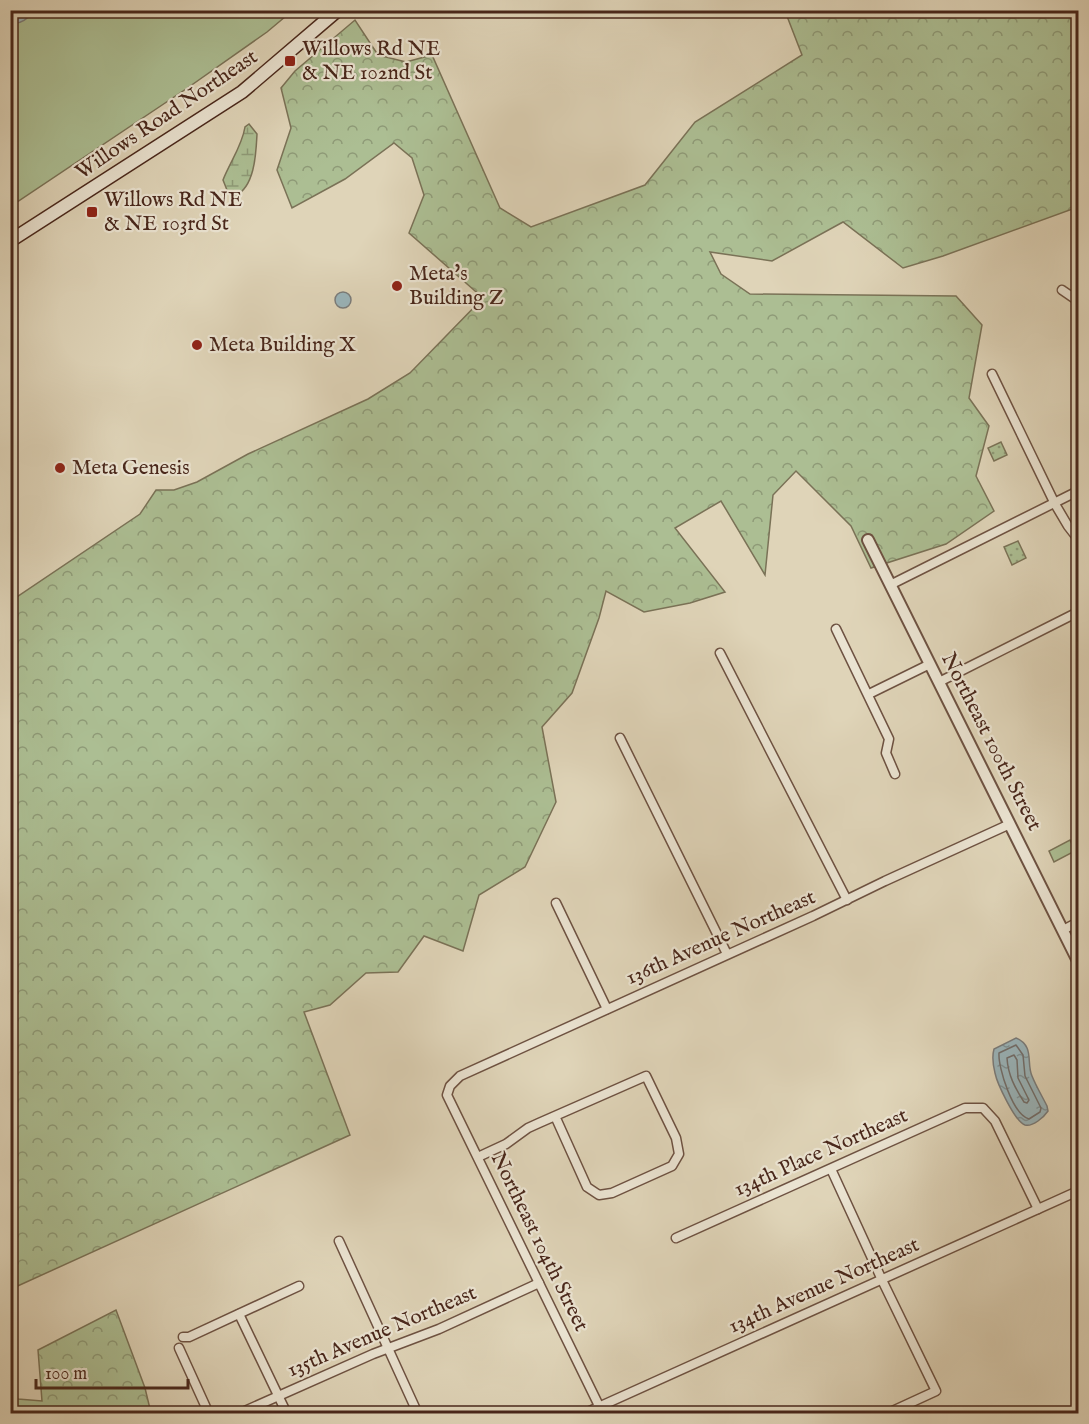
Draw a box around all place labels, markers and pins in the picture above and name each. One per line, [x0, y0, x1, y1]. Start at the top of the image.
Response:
place label: Willows Rd NE & NE 102nd St [302, 36, 440, 87]
marker: Willows Rd NE & NE 102nd St [283, 54, 297, 68]
place label: Willows Rd NE & NE 103rd St [104, 187, 242, 238]
marker: Willows Rd NE & NE 103rd St [85, 205, 99, 219]
place label: Meta's Building Z [409, 261, 504, 312]
marker: Meta's Building Z [390, 279, 404, 293]
place label: Meta Building X [209, 332, 356, 359]
marker: Meta Building X [190, 338, 204, 352]
place label: Meta Genesis [72, 455, 190, 482]
marker: Meta Genesis [53, 461, 67, 475]

